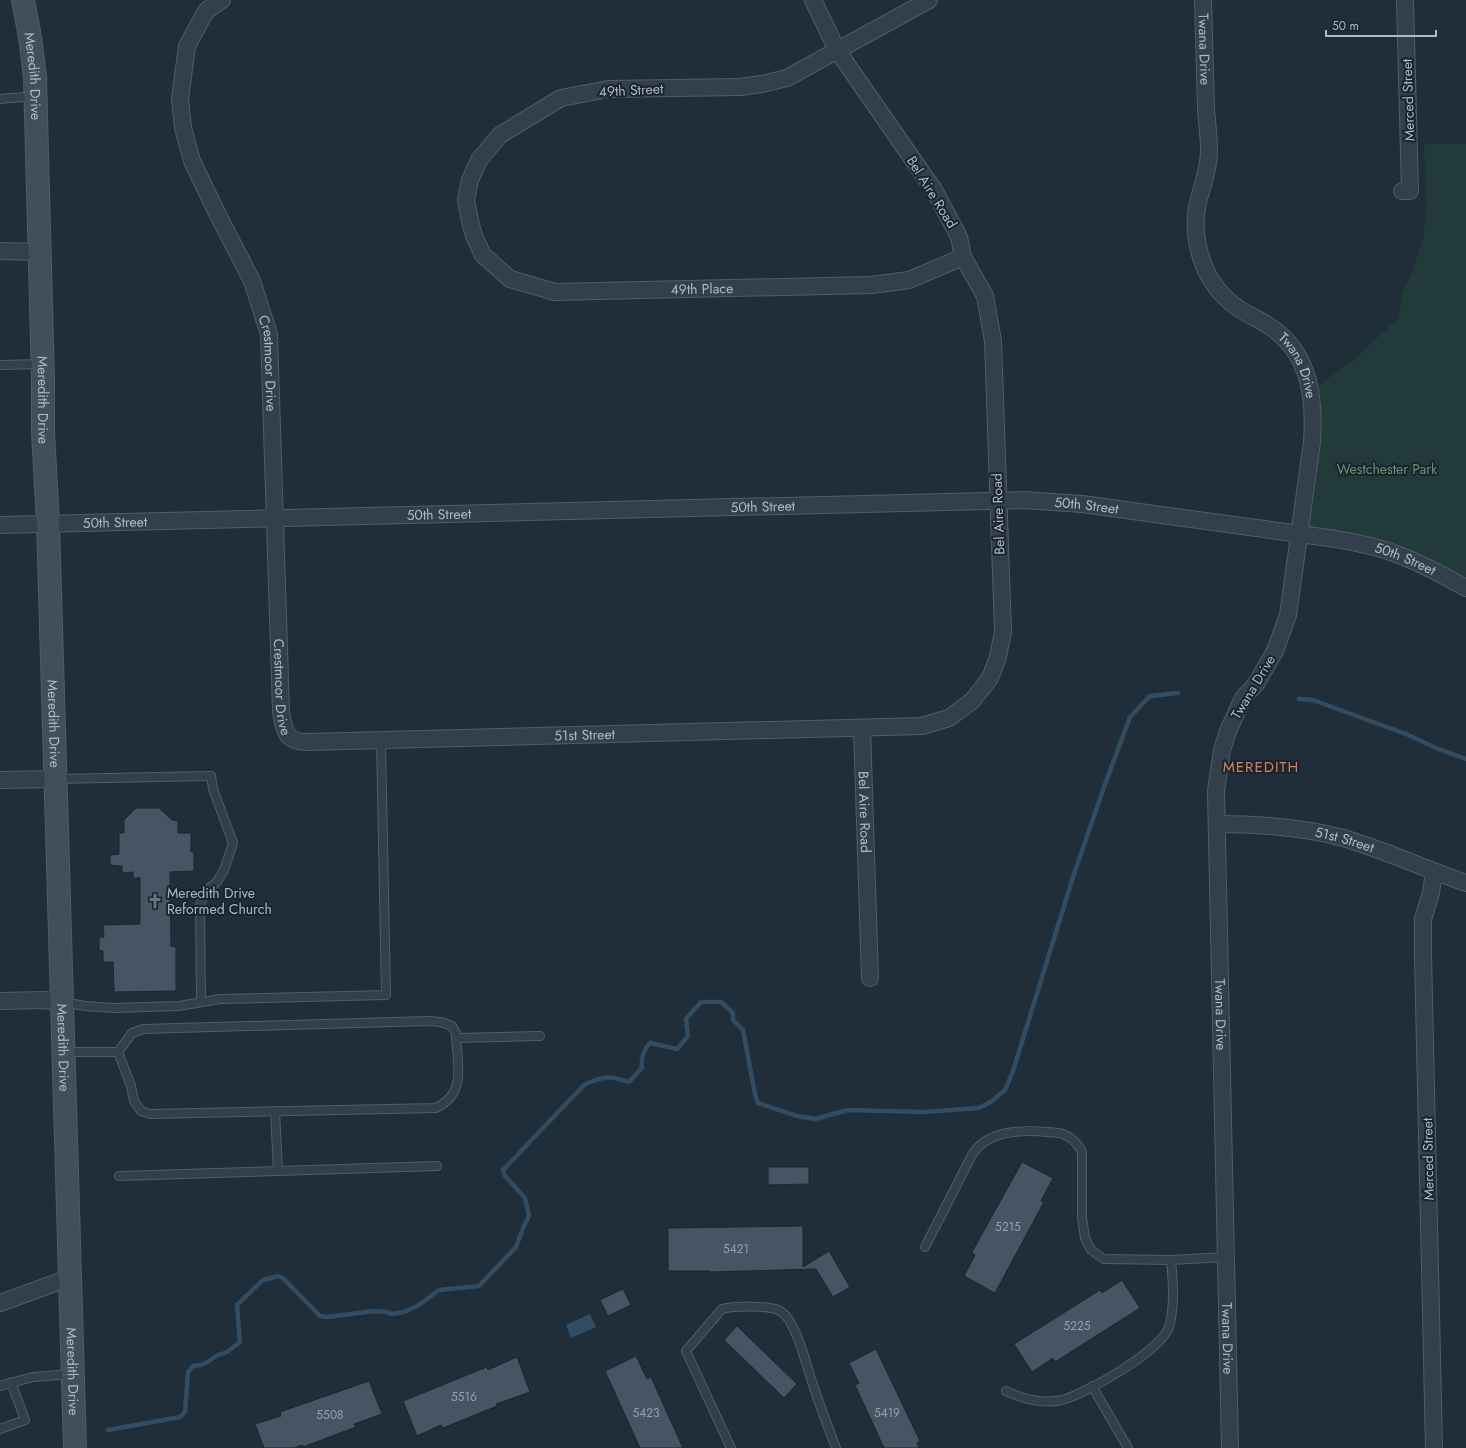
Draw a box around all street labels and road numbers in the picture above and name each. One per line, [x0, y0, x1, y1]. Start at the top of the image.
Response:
street label: Twana Drive [1193, 13, 1215, 85]
street label: Meredith Drive [19, 31, 46, 120]
street label: Merced Street [1397, 58, 1419, 142]
street label: 49th Street [598, 78, 664, 102]
street label: Bel Aire Road [902, 152, 962, 232]
street label: 49th Place [670, 278, 734, 299]
street label: Crestmoor Drive [254, 313, 281, 412]
street label: Twana Drive [1274, 328, 1321, 400]
street label: Meredith Drive [32, 356, 54, 445]
street label: Bel Aire Road [987, 473, 1009, 555]
street label: 50th Street [1054, 492, 1121, 519]
street label: 50th Street [730, 496, 796, 517]
street label: 50th Street [406, 503, 472, 525]
street label: 50th Street [82, 511, 148, 533]
street label: 50th Street [1372, 537, 1440, 580]
street label: Crestmoor Drive [269, 638, 296, 739]
street label: Twana Drive [1226, 651, 1280, 723]
street label: Meredith Drive [43, 679, 65, 768]
street label: 51st Street [554, 724, 616, 746]
street label: Bel Aire Road [853, 771, 876, 853]
street label: 51st Street [1313, 822, 1378, 858]
street label: Twana Drive [1210, 978, 1232, 1051]
street label: Meredith Drive [52, 1003, 75, 1092]
street label: Merced Street [1417, 1117, 1439, 1200]
street label: Twana Drive [1217, 1302, 1238, 1375]
street label: Meredith Drive [61, 1327, 84, 1416]

